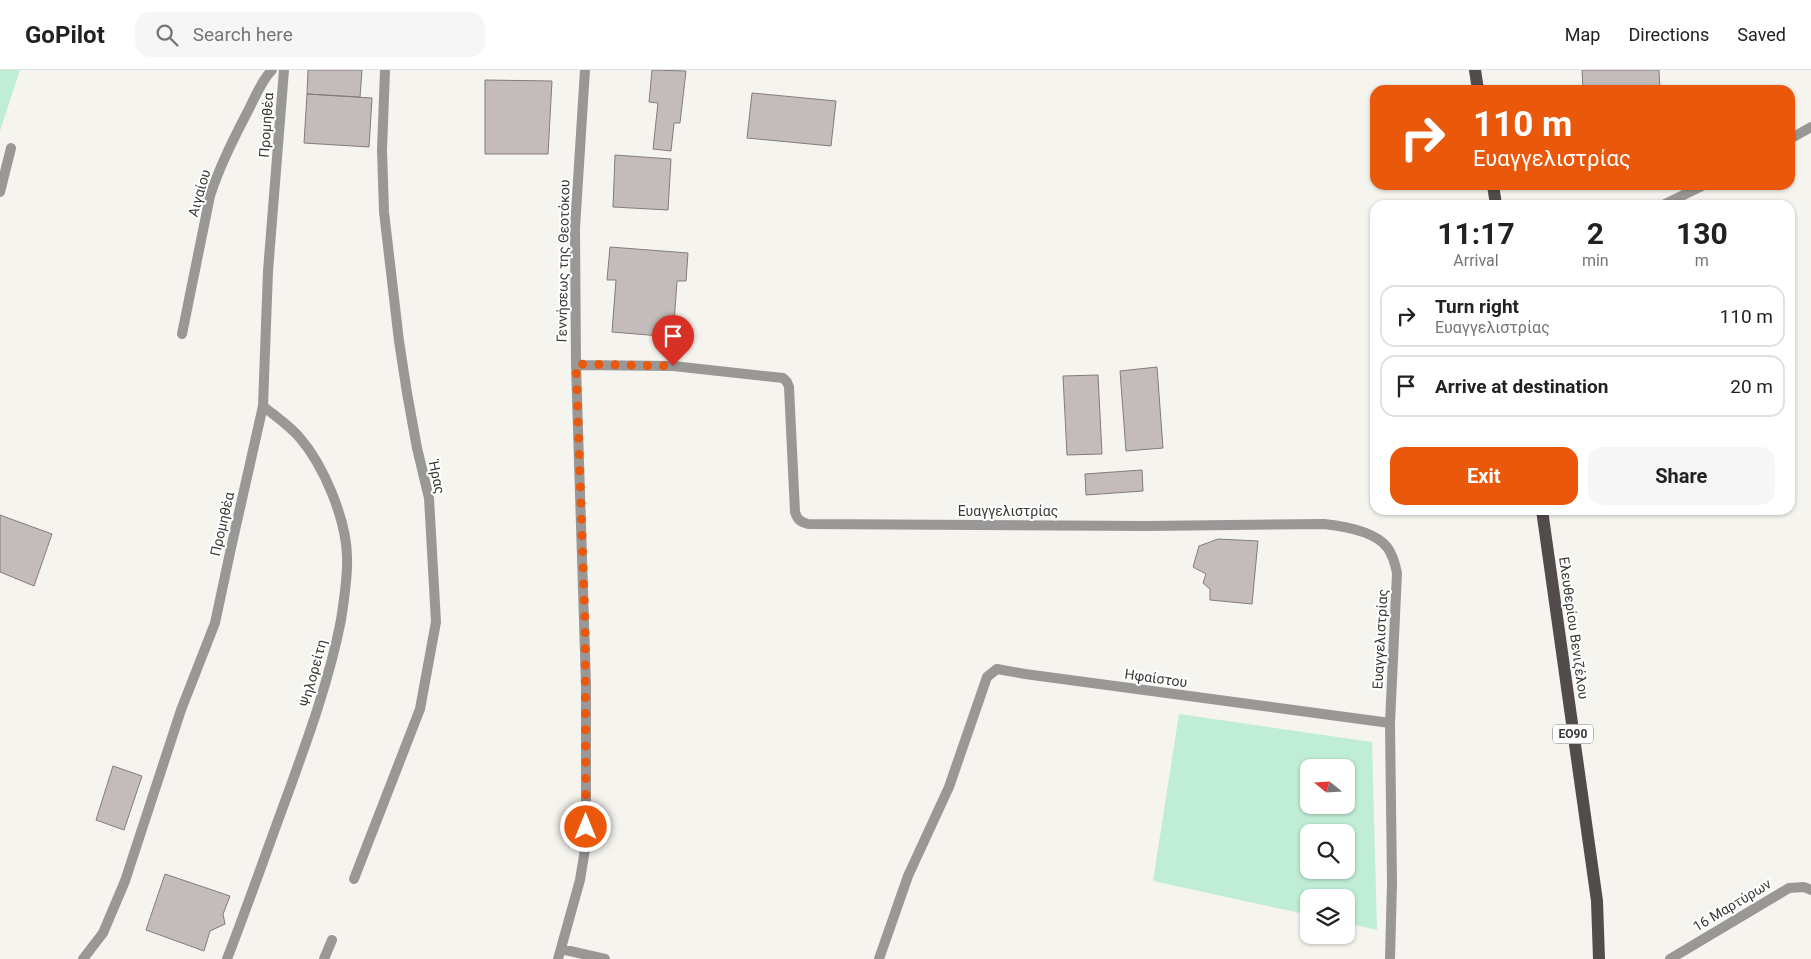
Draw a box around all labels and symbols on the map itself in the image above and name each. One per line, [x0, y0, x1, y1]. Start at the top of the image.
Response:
street label: Προμηθέα [256, 92, 276, 158]
street label: Αιγαίου [185, 168, 213, 218]
street label: Γεννήσεως της Θεοτόκου [554, 179, 572, 343]
pin [652, 315, 694, 366]
street label: Ήρας [425, 458, 448, 495]
street label: Προμηθέα [207, 490, 237, 558]
street label: Ευαγγελιστρίας [958, 503, 1058, 519]
street label: Ελευθερίου Βενιζέλου [1556, 556, 1592, 700]
street label: Ευαγγελιστρίας [1369, 588, 1391, 690]
street label: Ψηλορείτη [296, 638, 330, 708]
street label: Ηφαίστου [1124, 666, 1188, 691]
road number: ΕΟ90 [1553, 724, 1593, 744]
north arrow [1300, 759, 1355, 814]
position arrow [559, 800, 611, 852]
street label: 16 Μαρτύρων [1690, 875, 1774, 935]

